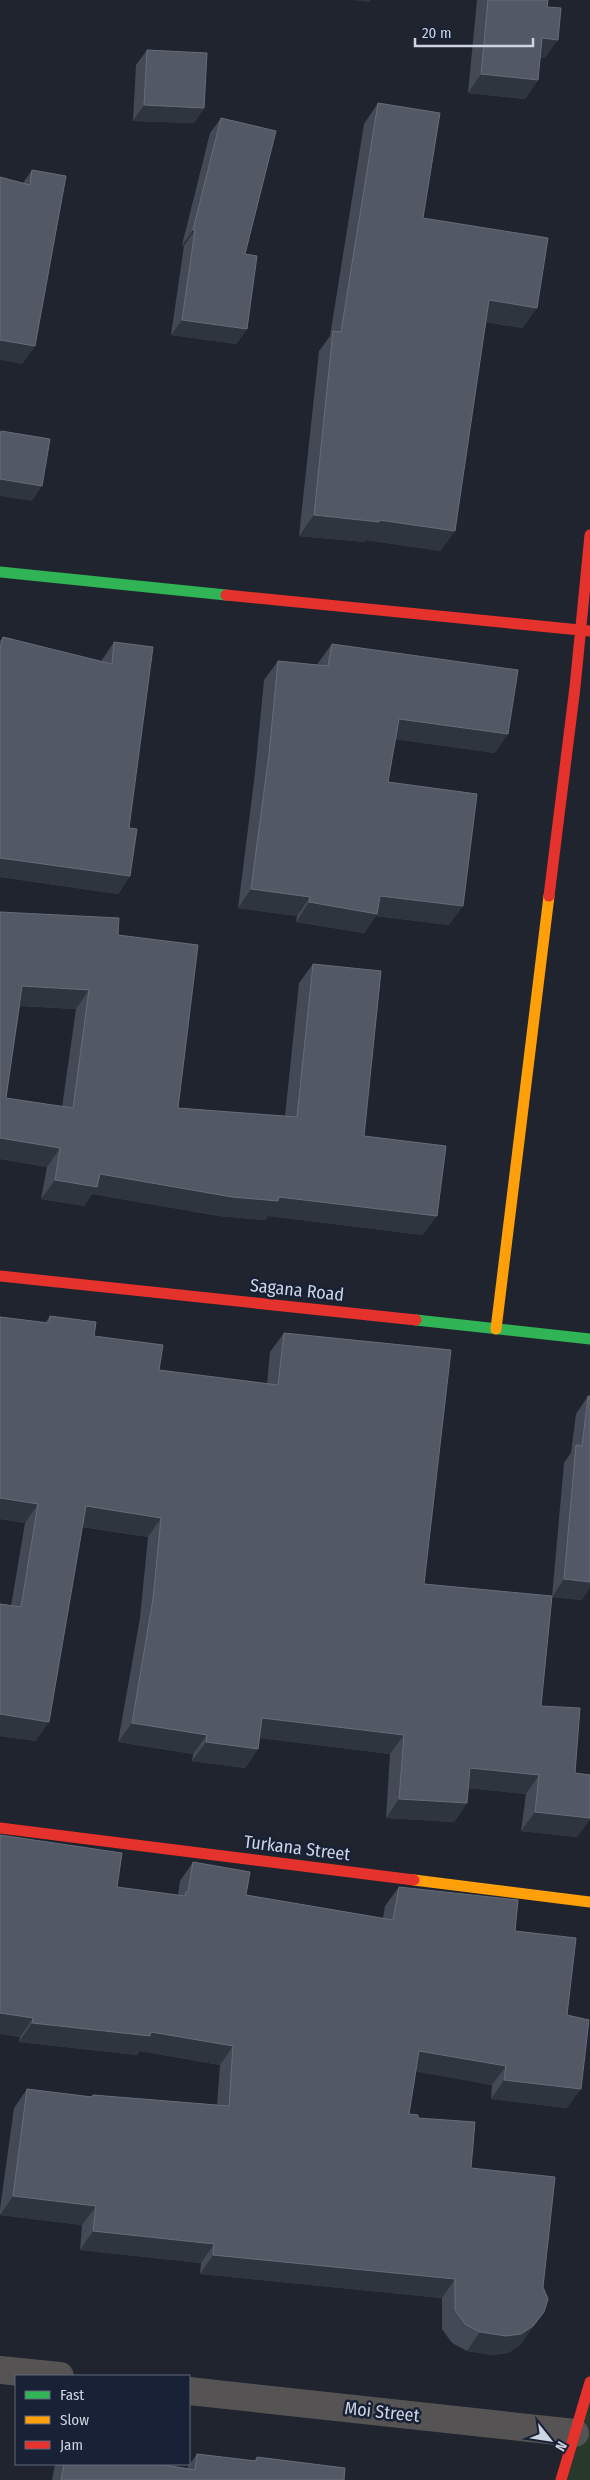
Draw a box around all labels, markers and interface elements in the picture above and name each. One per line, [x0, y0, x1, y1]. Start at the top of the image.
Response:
scale bar [415, 15, 532, 47]
text: 20 m [422, 24, 452, 42]
street label: Sagana Road [249, 1274, 345, 1306]
street label: Turkana Street [243, 1831, 352, 1865]
legend [15, 2375, 190, 2465]
text: Fast [60, 2386, 84, 2404]
street label: Moi Street [343, 2397, 421, 2427]
text: Slow [60, 2411, 89, 2429]
north arrow [525, 2415, 575, 2465]
text: Jam [60, 2436, 83, 2454]
text: N [551, 2438, 570, 2454]

